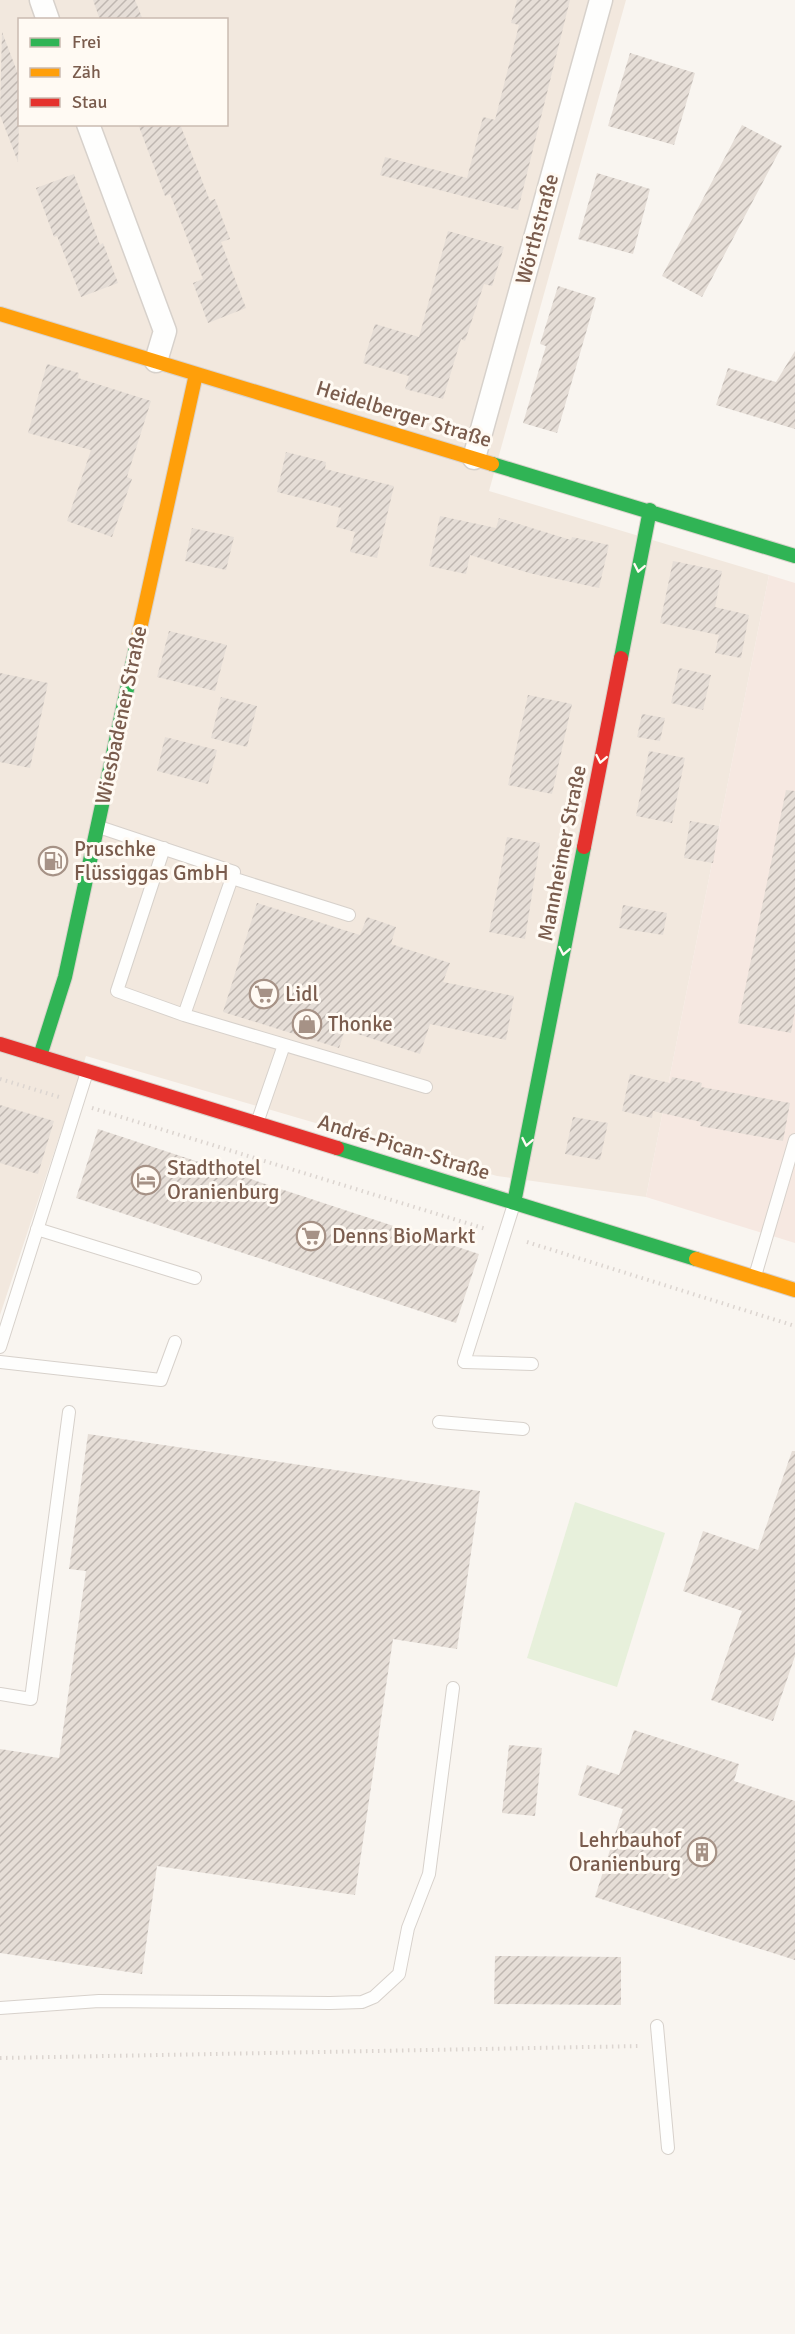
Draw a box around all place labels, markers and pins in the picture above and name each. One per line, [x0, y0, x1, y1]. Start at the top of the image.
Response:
place label: Pruschke Flüssiggas GmbH [74, 836, 229, 886]
fuel station icon: Pruschke Flüssiggas GmbH [37, 845, 69, 877]
supermarket icon: Lidl [248, 978, 280, 1010]
place label: Lidl [285, 981, 319, 1007]
shop icon: Thonke [291, 1008, 323, 1040]
place label: Thonke [328, 1011, 393, 1037]
place label: Stadthotel Oranienburg [167, 1155, 279, 1205]
hotel icon: Stadthotel Oranienburg [130, 1164, 162, 1196]
supermarket icon: Denns BioMarkt [295, 1220, 327, 1252]
place label: Denns BioMarkt [332, 1223, 475, 1249]
place label: Lehrbauhof Oranienburg [569, 1827, 682, 1877]
building icon: Lehrbauhof Oranienburg [686, 1836, 718, 1868]

